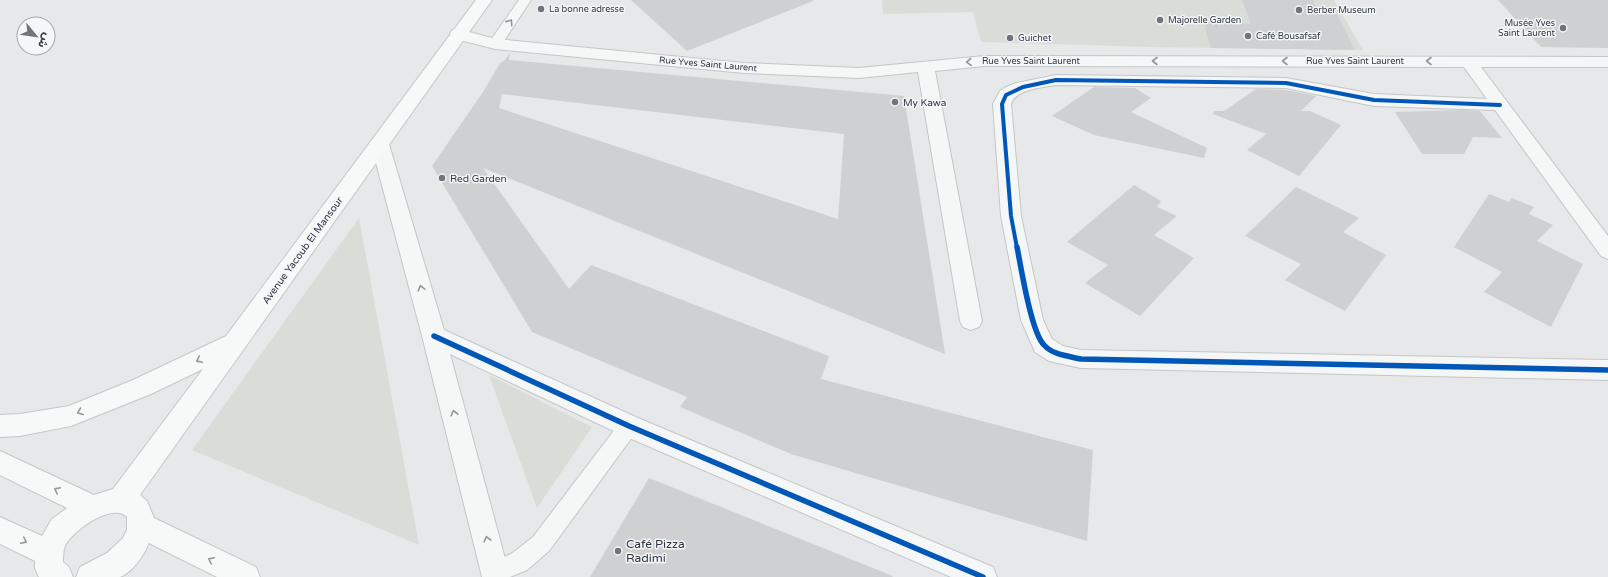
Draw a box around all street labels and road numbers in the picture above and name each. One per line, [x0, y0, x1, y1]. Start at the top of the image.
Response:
street label: Rue Yves Saint Laurent [659, 55, 758, 74]
street label: Rue Yves Saint Laurent [982, 56, 1081, 67]
street label: Rue Yves Saint Laurent [1306, 56, 1405, 67]
street label: Avenue Yacoub El Mansour [260, 195, 346, 307]

